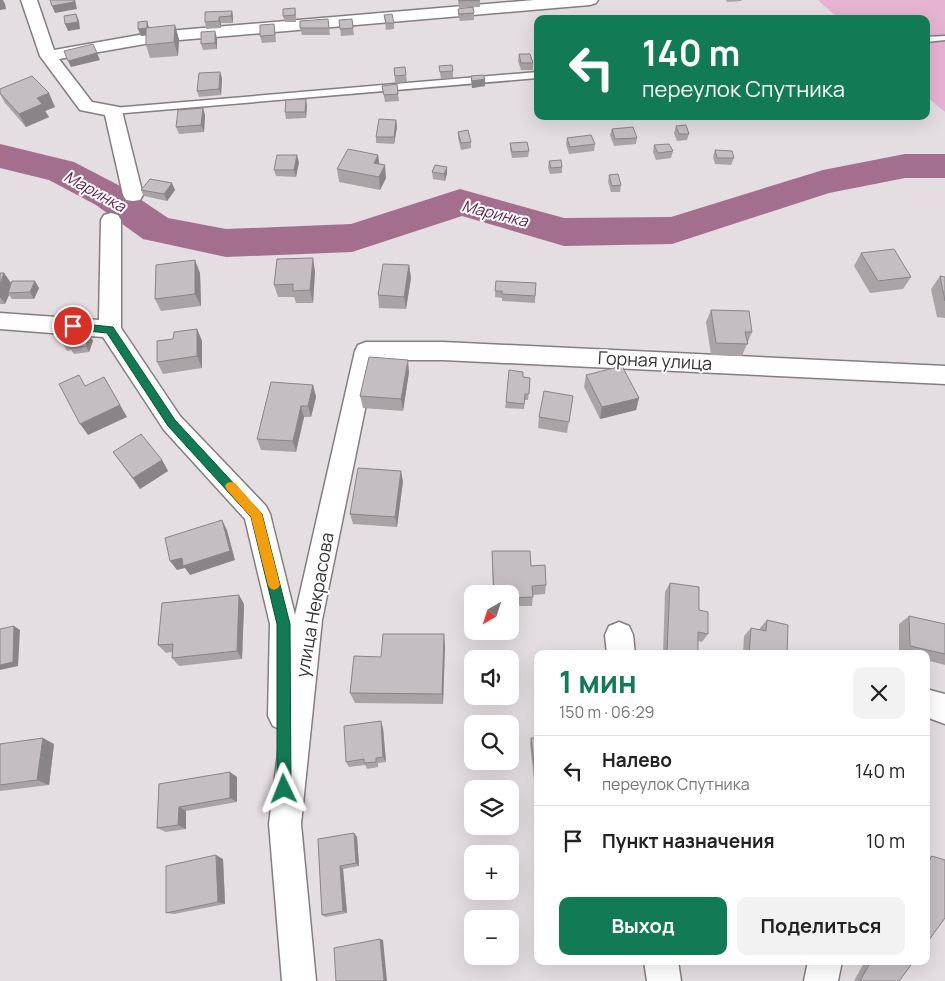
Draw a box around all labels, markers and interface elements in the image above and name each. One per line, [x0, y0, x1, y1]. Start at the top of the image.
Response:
text: 140 m [642, 29, 740, 77]
icon: left [559, 35, 624, 100]
text: переулок Спутника [642, 74, 845, 104]
water label: Маринка [60, 165, 131, 217]
water label: Маринка [460, 194, 531, 232]
pin [52, 305, 94, 347]
icon: arrive [59, 312, 87, 340]
street label: Горная улица [597, 345, 713, 375]
street label: улица Некрасова [289, 530, 339, 679]
north arrow [464, 585, 519, 640]
map controls [464, 585, 519, 965]
button: sound [464, 650, 519, 705]
text: 1 мин [559, 661, 637, 702]
button: close [853, 667, 905, 719]
text: 150 m · 06:29 [559, 701, 655, 723]
button: search [464, 715, 519, 770]
text: Налево [602, 747, 672, 773]
icon: left [559, 757, 587, 785]
text: 140 m [855, 758, 905, 784]
position arrow [257, 762, 309, 814]
text: переулок Спутника [602, 773, 750, 795]
button: layers [464, 780, 519, 835]
icon: arrive [559, 827, 587, 855]
text: Пункт назначения [602, 828, 775, 854]
text: 10 m [866, 828, 905, 854]
button: + [464, 845, 519, 900]
button: Выход [559, 897, 727, 955]
button: Поделиться [737, 897, 905, 955]
button: − [464, 910, 519, 965]

